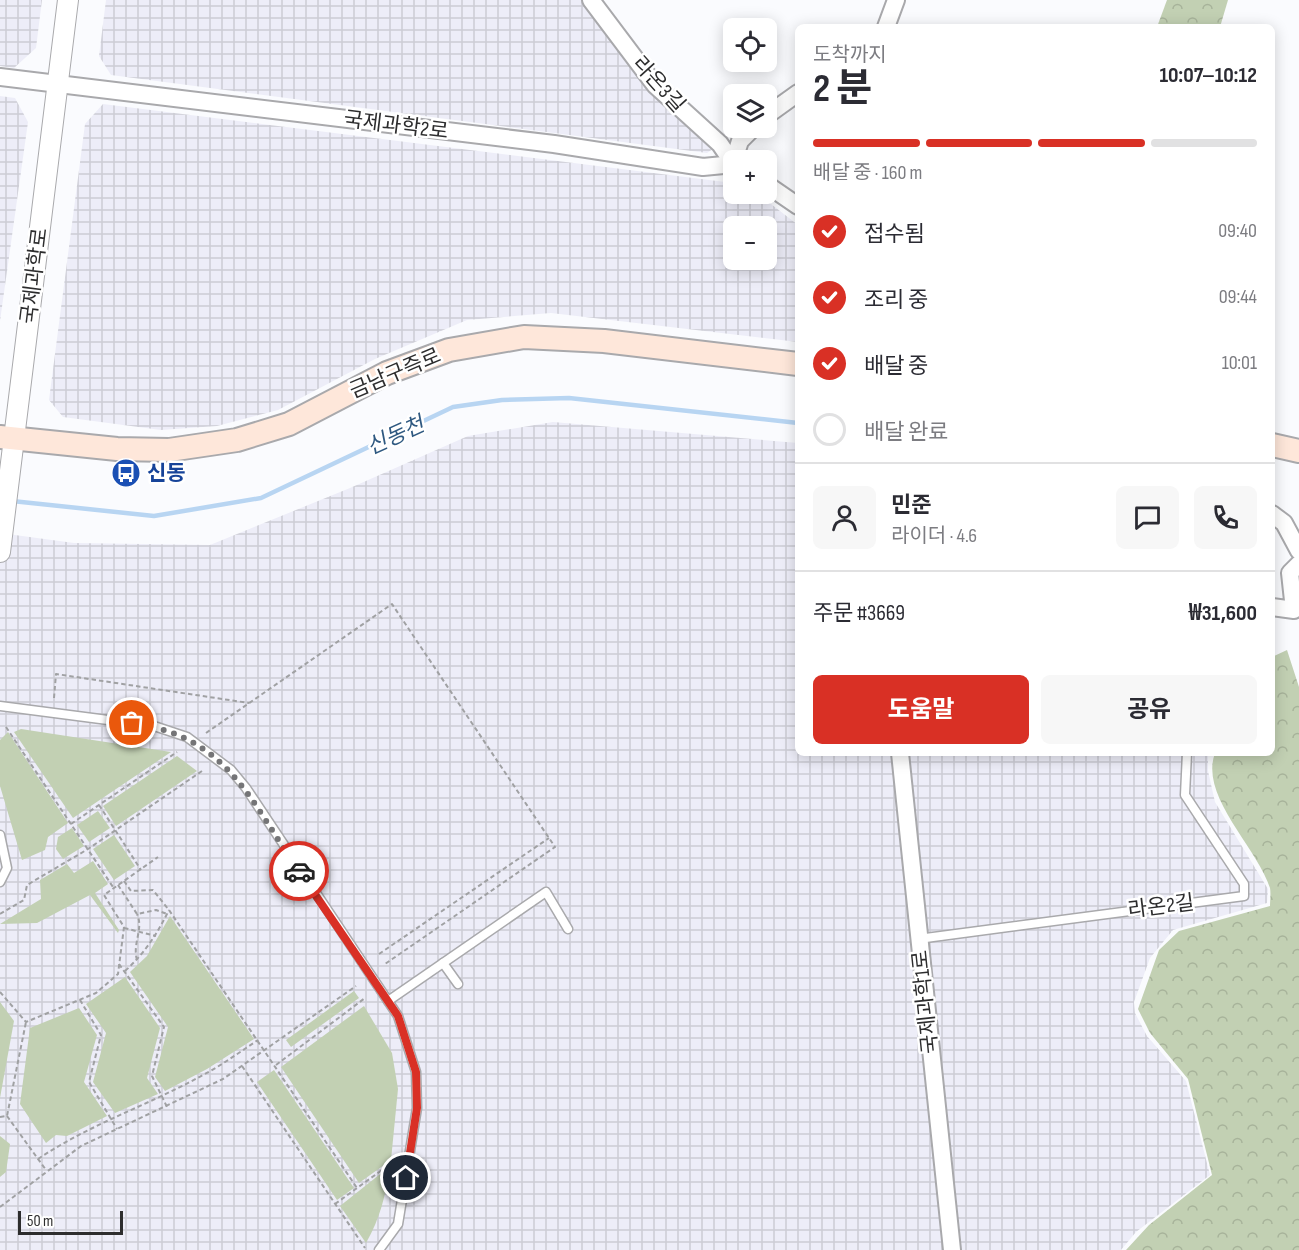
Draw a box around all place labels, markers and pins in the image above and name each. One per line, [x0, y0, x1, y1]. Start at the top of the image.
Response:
bus stop icon: 신동 [110, 457, 142, 489]
place label: 신동 [147, 461, 186, 486]
pin [106, 697, 157, 748]
pin [380, 1152, 431, 1203]

